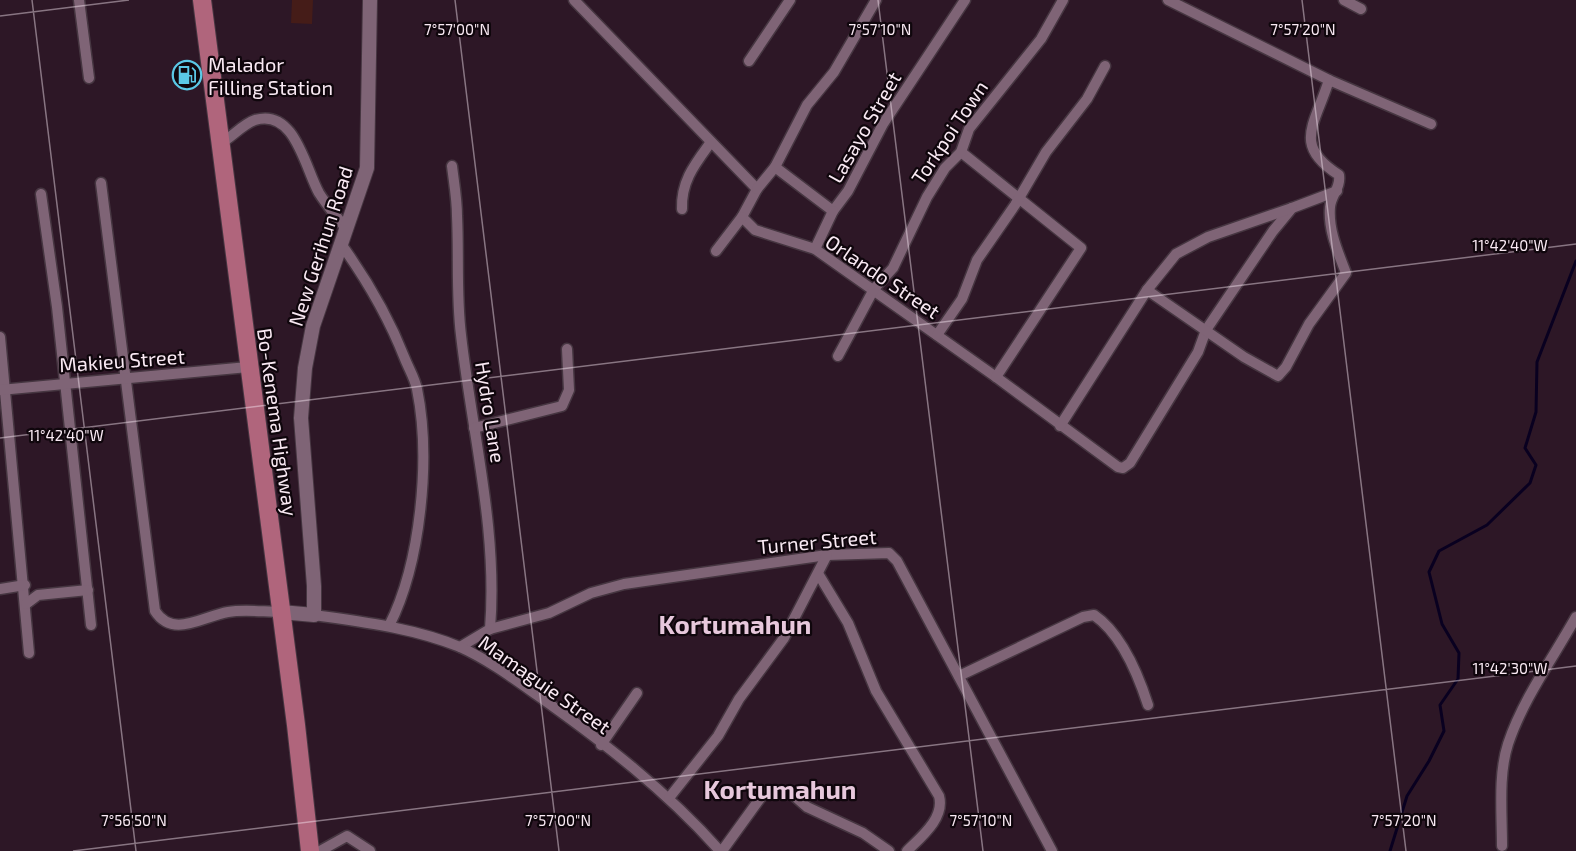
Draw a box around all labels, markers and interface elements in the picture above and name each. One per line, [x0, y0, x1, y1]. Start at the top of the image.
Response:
text: 7°57'00"N [424, 20, 490, 38]
text: 7°57'10"N [849, 20, 911, 38]
text: 7°57'20"N [1270, 20, 1336, 38]
place label: Malador Filling Station [208, 52, 333, 99]
fuel station icon: Malador Filling Station [171, 59, 203, 91]
street label: Lasayo Street [823, 67, 906, 187]
street label: Torkpoi Town [906, 76, 992, 188]
street label: New Gerihun Road [283, 163, 357, 329]
street label: Orlando Street [821, 229, 945, 323]
text: 11°42'40"W [1472, 236, 1548, 254]
street label: Bo-Kenema Highway [253, 327, 303, 518]
street label: Makieu Street [58, 344, 186, 376]
street label: Hydro Lane [471, 360, 511, 464]
text: 11°42'40"W [28, 426, 104, 444]
street label: Turner Street [757, 524, 878, 558]
district label: Kortumahun [659, 608, 811, 639]
street label: Mamaguie Street [474, 630, 616, 739]
text: 11°42'30"W [1472, 659, 1548, 677]
district label: Kortumahun [704, 773, 856, 804]
text: 7°56'50"N [101, 811, 167, 829]
text: 7°57'00"N [525, 811, 591, 829]
text: 7°57'10"N [950, 811, 1012, 829]
text: 7°57'20"N [1371, 811, 1437, 829]

